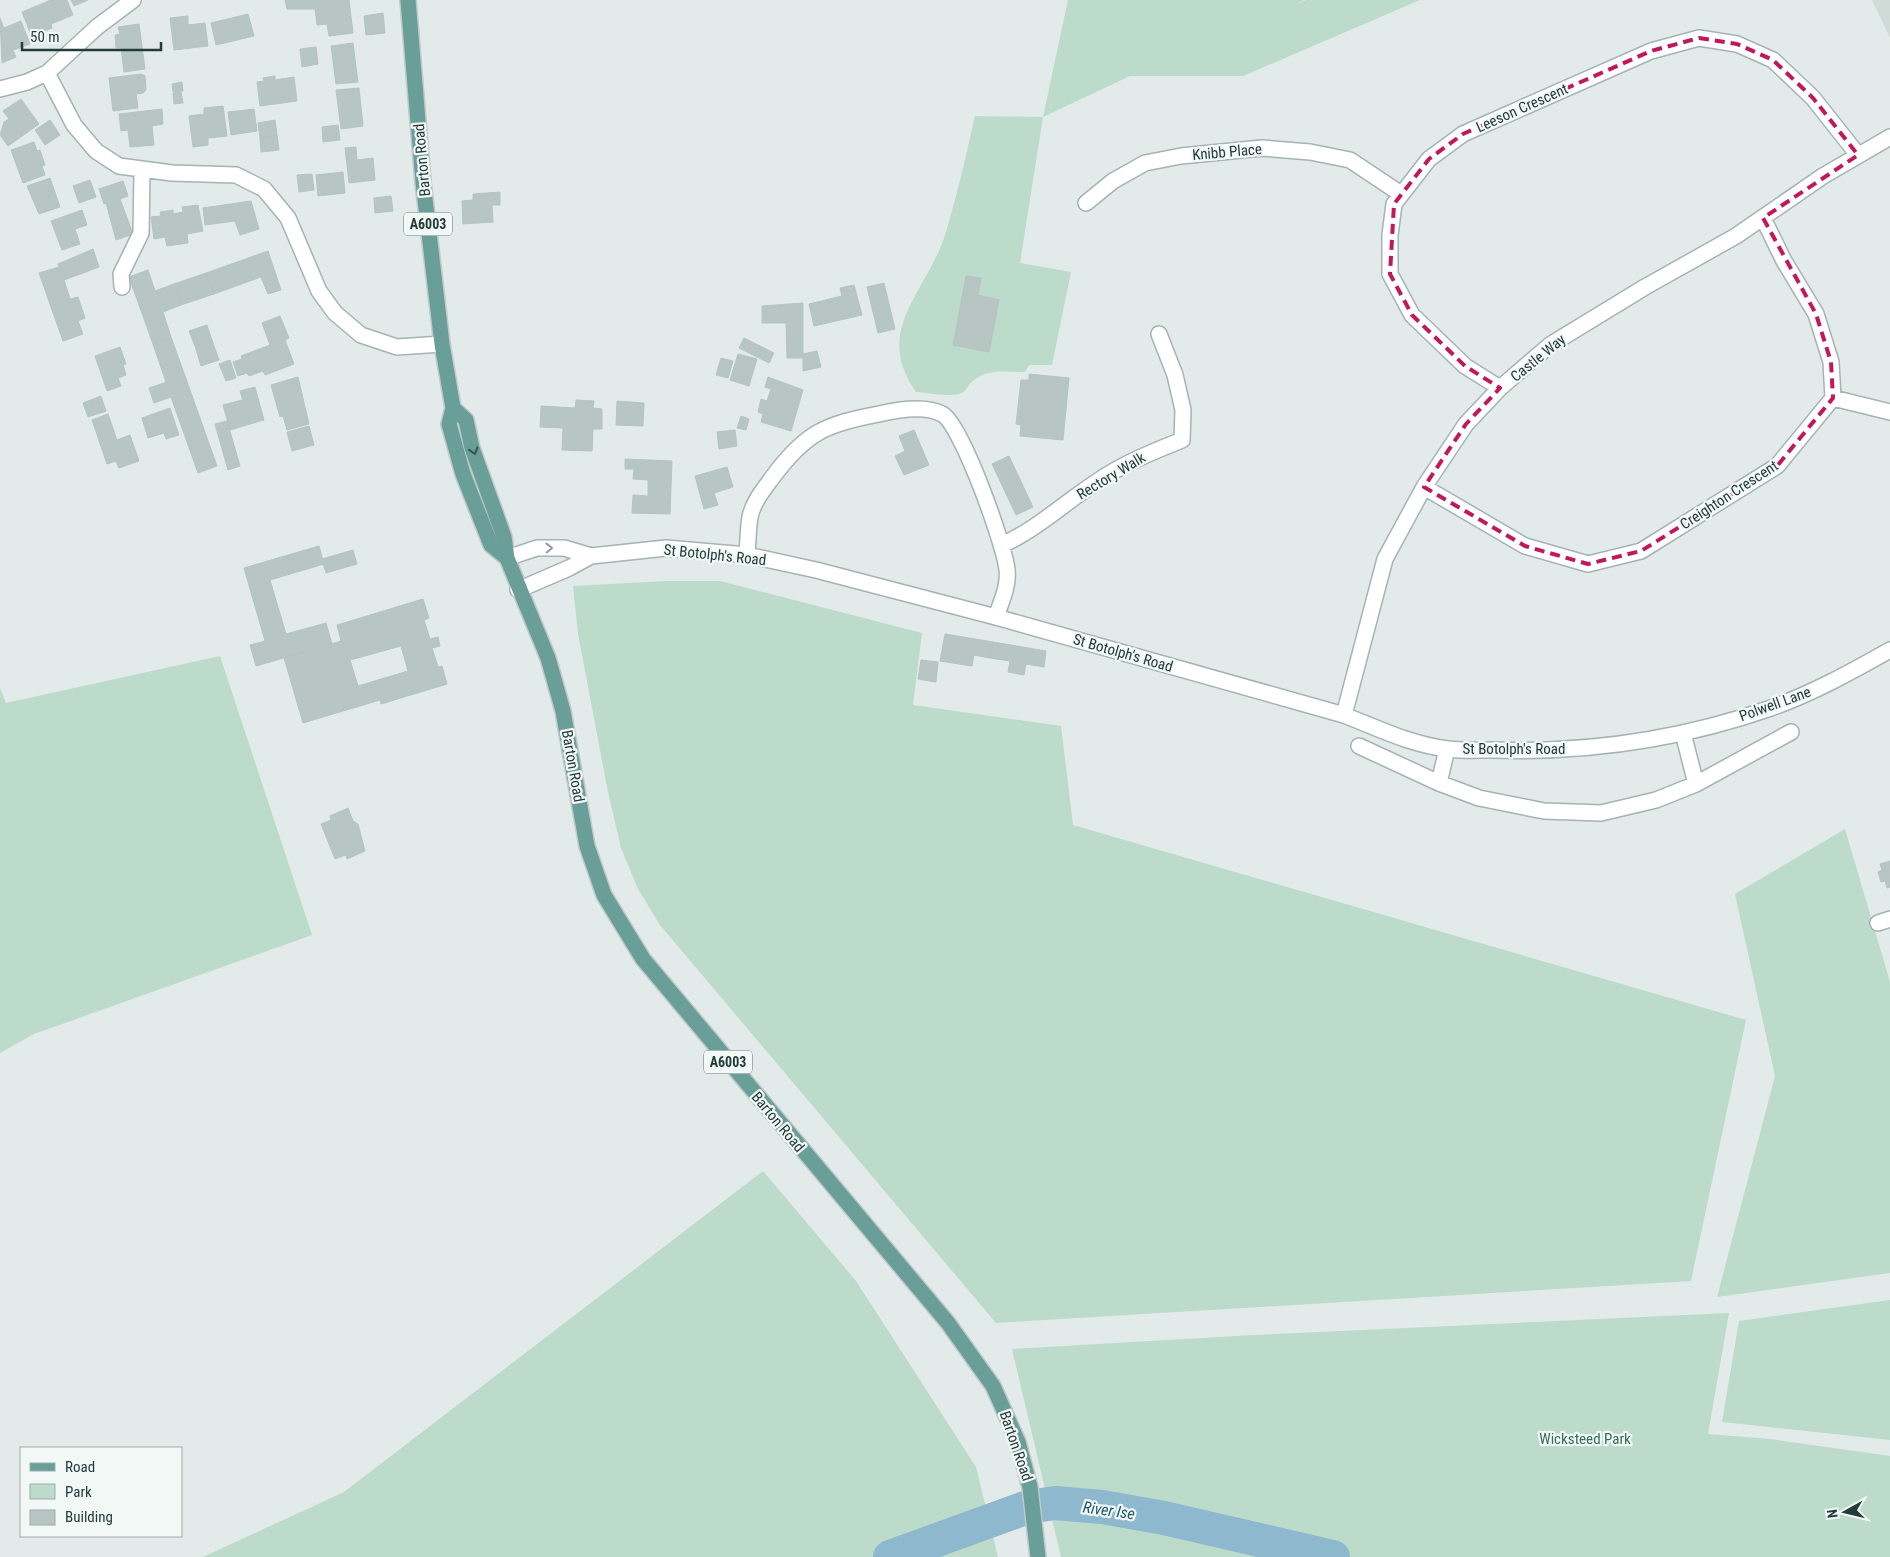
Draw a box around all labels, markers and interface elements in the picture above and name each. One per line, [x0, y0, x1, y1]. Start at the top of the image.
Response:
scale bar [22, 20, 161, 52]
text: 50 m [30, 28, 60, 46]
street label: Leeson Crescent [1473, 80, 1571, 136]
street label: Barton Road [410, 123, 434, 197]
street label: Knibb Place [1191, 140, 1263, 164]
road number: A6003 [404, 212, 452, 235]
street label: Castle Way [1507, 330, 1569, 386]
one-way arrow [468, 446, 478, 455]
street label: Rectory Walk [1073, 448, 1149, 503]
street label: Creighton Crescent [1677, 457, 1781, 533]
street label: St Botolph's Road [663, 541, 767, 569]
one-way arrow [545, 543, 553, 553]
street label: St Botolph's Road [1071, 630, 1175, 676]
street label: Polwell Lane [1737, 683, 1813, 725]
street label: Barton Road [558, 729, 588, 803]
street label: St Botolph's Road [1463, 740, 1565, 758]
road number: A6003 [704, 1050, 752, 1074]
street label: Barton Road [748, 1088, 808, 1156]
street label: Barton Road [996, 1409, 1036, 1483]
park label: Wicksteed Park [1539, 1430, 1631, 1448]
legend [20, 1447, 182, 1537]
text: Road [65, 1458, 95, 1476]
text: Park [65, 1483, 92, 1501]
north arrow [1820, 1487, 1870, 1537]
water label: River Ise [1082, 1497, 1136, 1524]
text: Building [65, 1508, 113, 1526]
text: N [1824, 1508, 1841, 1519]

